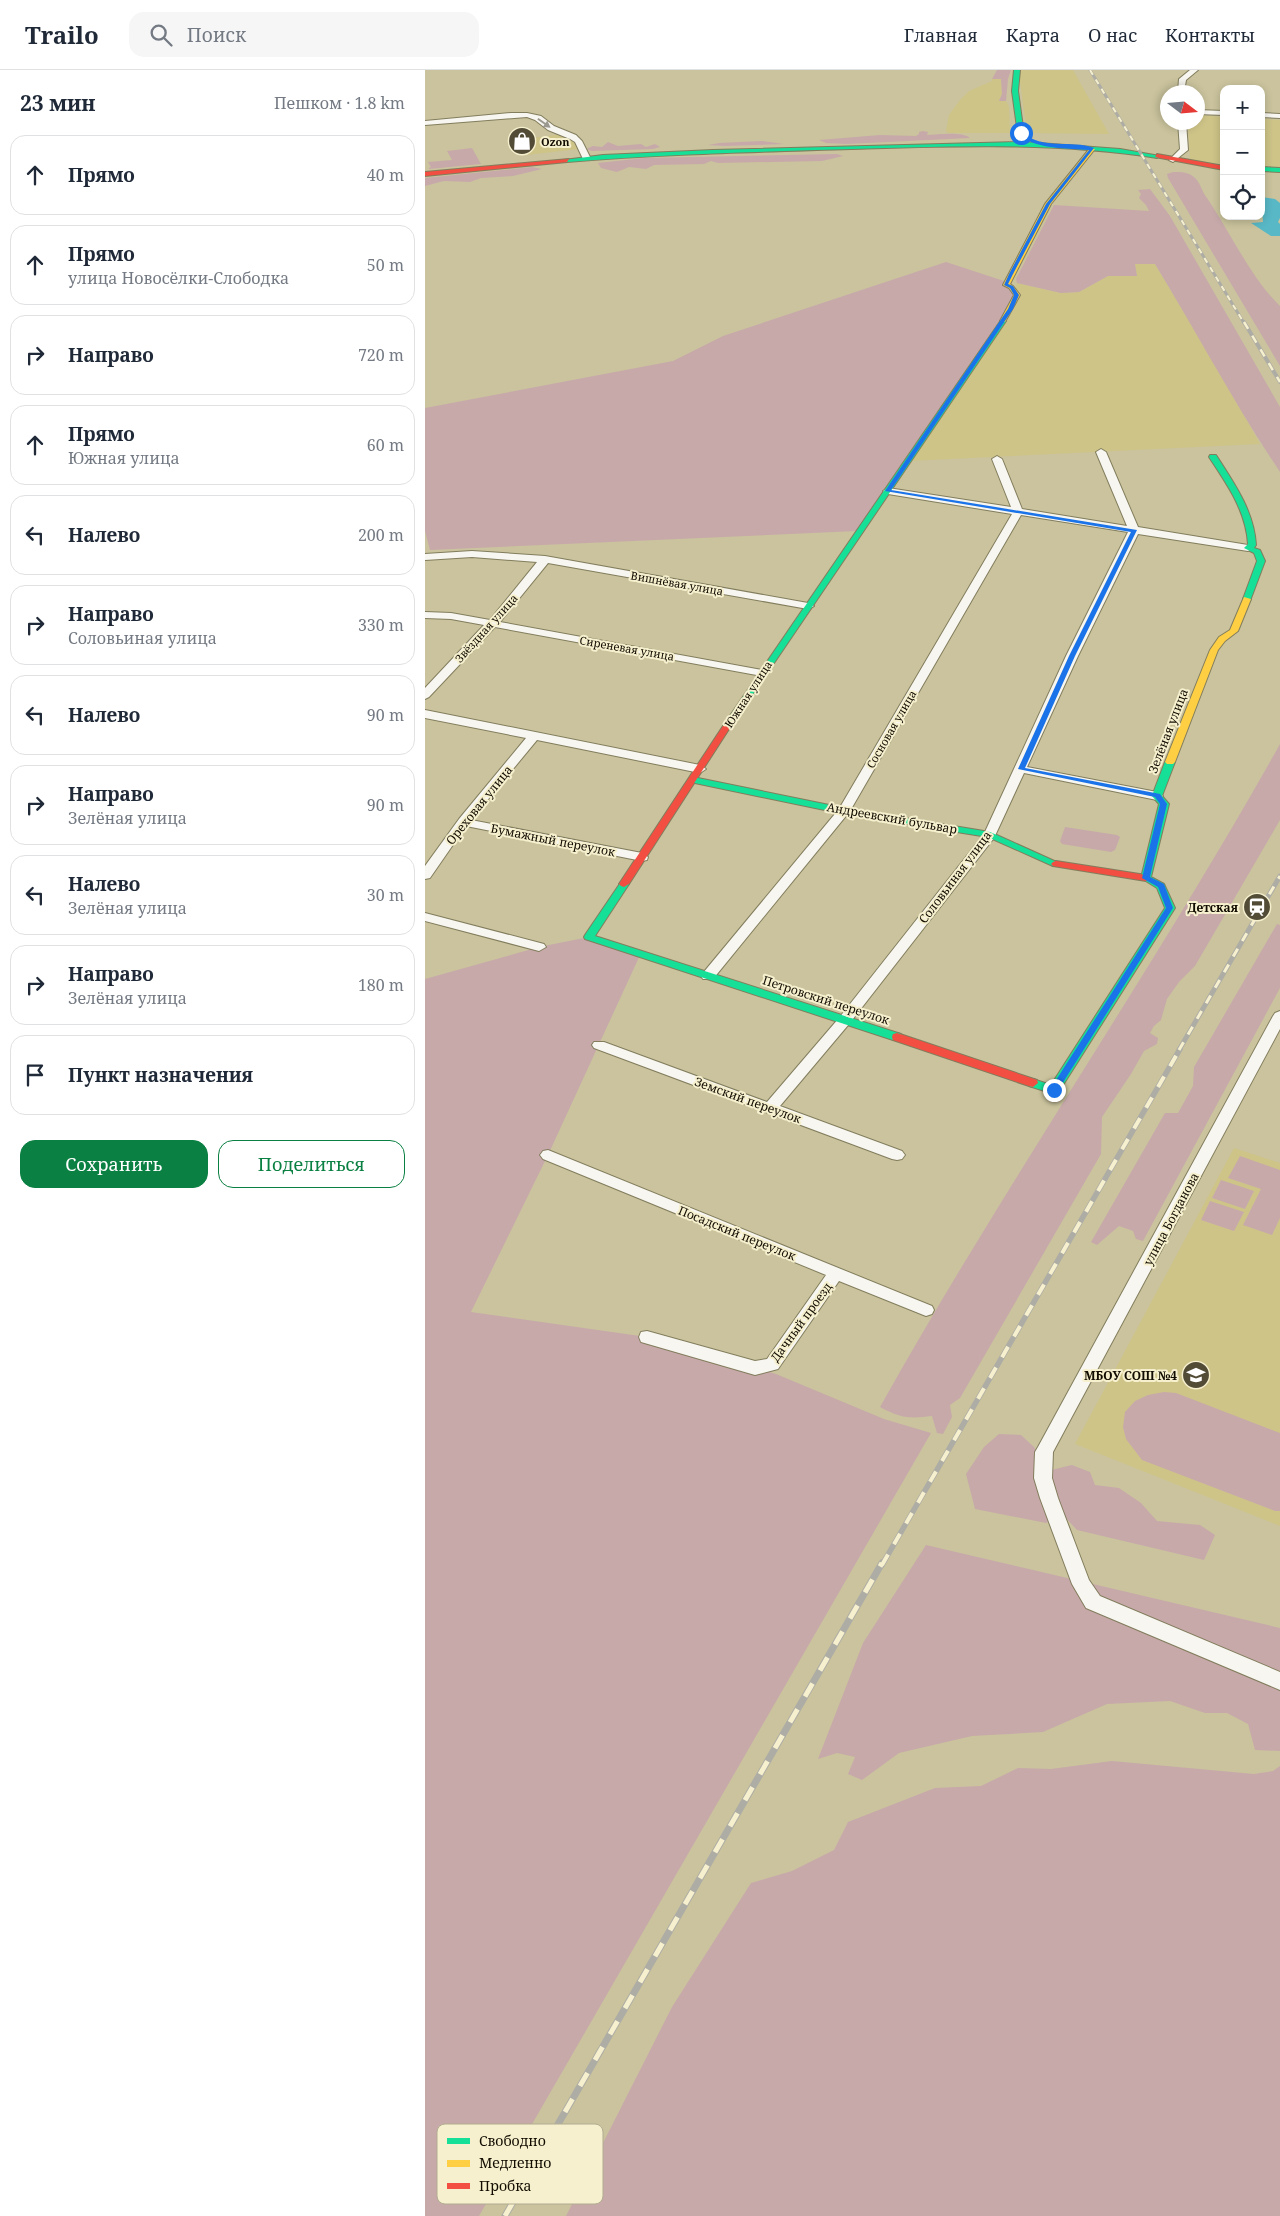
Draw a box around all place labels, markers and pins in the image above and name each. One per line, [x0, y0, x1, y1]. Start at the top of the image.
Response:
shop icon: Ozon [507, 126, 537, 156]
place label: Ozon [541, 134, 570, 149]
station icon: Детская [1242, 892, 1272, 922]
place label: Детская [1187, 899, 1239, 916]
school or university icon: МБОУ СОШ №4 [1181, 1360, 1211, 1390]
place label: МБОУ СОШ №4 [1084, 1367, 1177, 1384]

